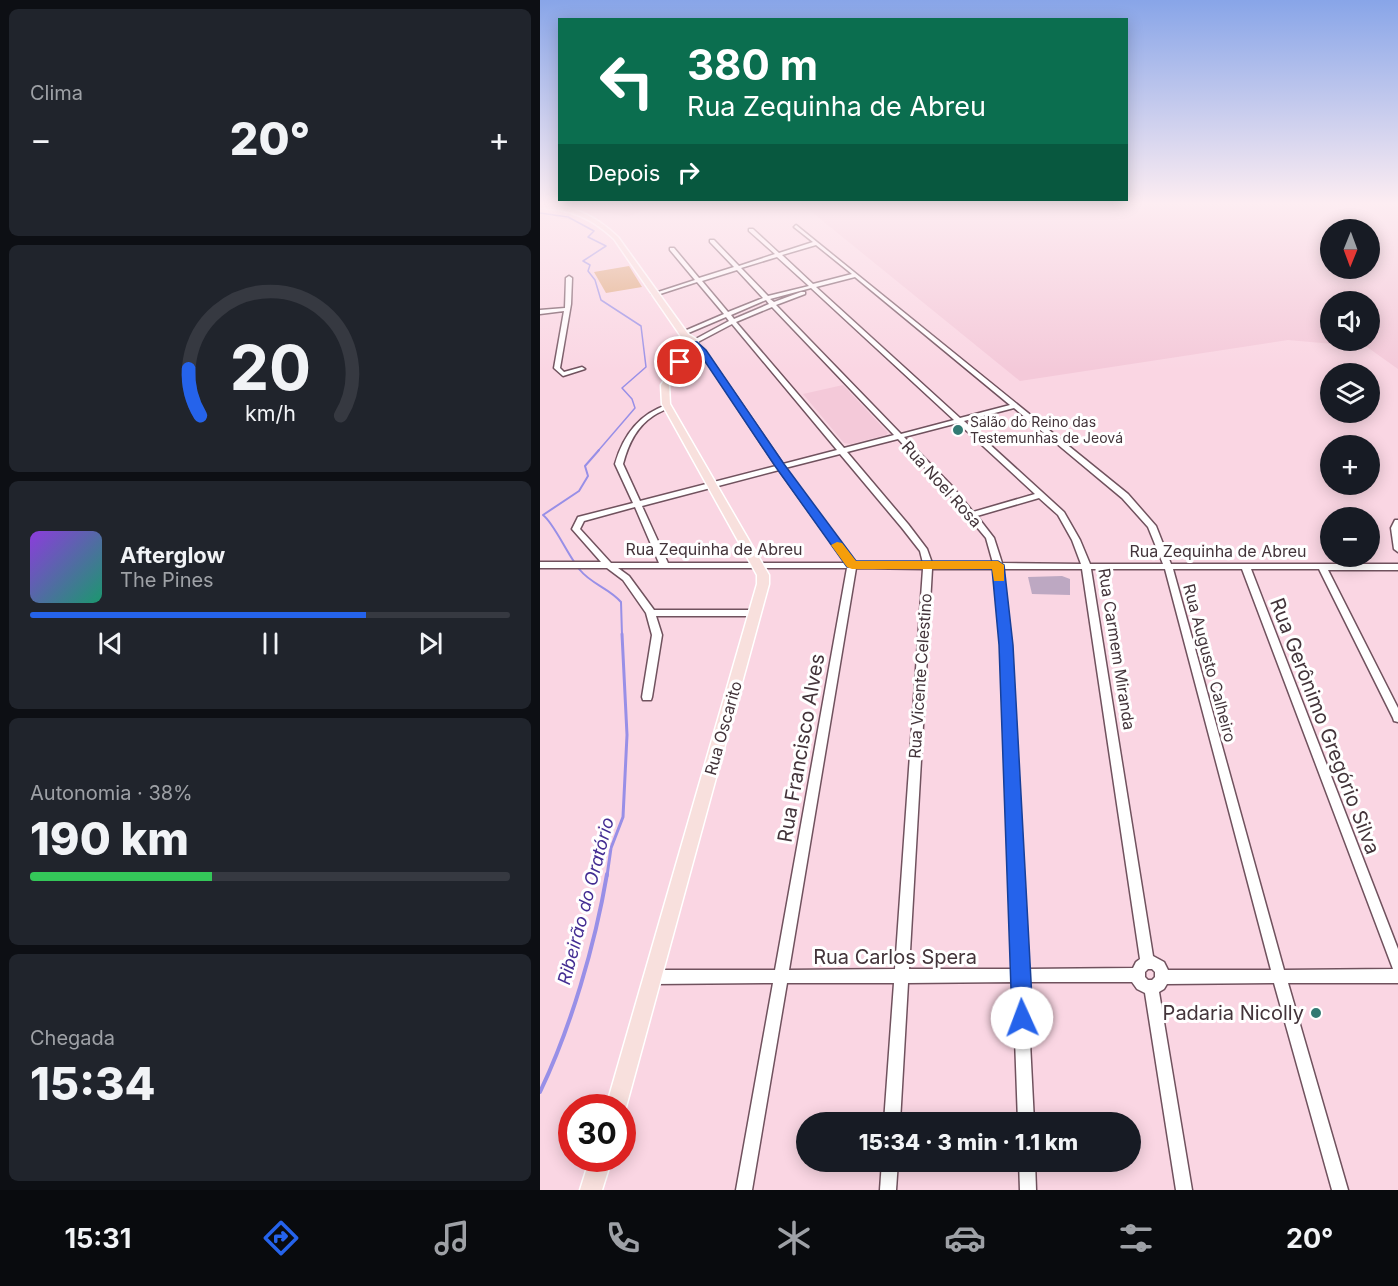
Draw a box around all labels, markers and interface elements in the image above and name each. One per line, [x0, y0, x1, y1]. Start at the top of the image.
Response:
text: 380 m [687, 39, 818, 90]
icon: left [588, 42, 666, 120]
text: Clima [30, 81, 83, 105]
text: Rua Zequinha de Abreu [687, 90, 986, 123]
text: 20° [230, 111, 310, 166]
text: − [30, 119, 52, 159]
text: + [488, 119, 510, 159]
icon: right [672, 156, 705, 189]
text: Depois [588, 160, 660, 186]
north arrow [1320, 219, 1380, 279]
map controls [1320, 219, 1380, 567]
button: sound [1320, 291, 1380, 351]
text: 20 [229, 330, 311, 405]
pin [654, 336, 705, 387]
icon: arrive [663, 345, 696, 378]
button: layers [1320, 363, 1380, 423]
text: km/h [245, 400, 295, 426]
place label: Salão do Reino das Testemunhas de Jeová [970, 413, 1123, 446]
marker: Salão do Reino das Testemunhas de Jeová [951, 423, 965, 437]
button: + [1320, 435, 1380, 495]
street label: Rua Noel Rosa [898, 437, 986, 531]
button: − [1320, 507, 1380, 567]
street label: Rua Zequinha de Abreu [625, 539, 803, 559]
street label: Rua Zequinha de Abreu [1129, 541, 1307, 561]
text: Afterglow [120, 542, 225, 568]
street label: Rua Carmem Miranda [1094, 567, 1140, 731]
text: The Pines [120, 568, 214, 592]
street label: Rua Augusto Calheiro [1179, 582, 1241, 744]
street label: Rua Vicente Celestino [904, 593, 936, 759]
street label: Rua Gerônimo Gregório Silva [1265, 595, 1385, 857]
icon: previous [94, 627, 127, 660]
icon: pause [254, 627, 287, 660]
icon: next [414, 627, 447, 660]
street label: Rua Francisco Alves [773, 652, 829, 844]
street label: Rua Oscarito [700, 679, 746, 777]
text: Autonomia · 38% [30, 781, 193, 805]
text: 190 km [30, 811, 189, 866]
water label: Ribeirão do Oratório [553, 815, 618, 987]
street label: Rua Carlos Spera [813, 945, 977, 969]
position arrow [990, 986, 1054, 1050]
place label: Padaria Nicolly [1163, 1001, 1304, 1025]
marker: Padaria Nicolly [1309, 1006, 1323, 1020]
text: Chegada [30, 1026, 115, 1050]
text: 15:34 [30, 1056, 156, 1111]
speed limit sign: 30 [558, 1094, 636, 1172]
text: 15:34 · 3 min · 1.1 km [859, 1129, 1078, 1155]
icon: directions [260, 1217, 302, 1259]
icon: music [431, 1217, 473, 1259]
icon: phone [602, 1217, 644, 1259]
icon: climate [773, 1217, 815, 1259]
icon: car [944, 1217, 986, 1259]
icon: filters [1115, 1217, 1157, 1259]
text: 15:31 [64, 1222, 131, 1255]
text: 20° [1286, 1222, 1334, 1255]

